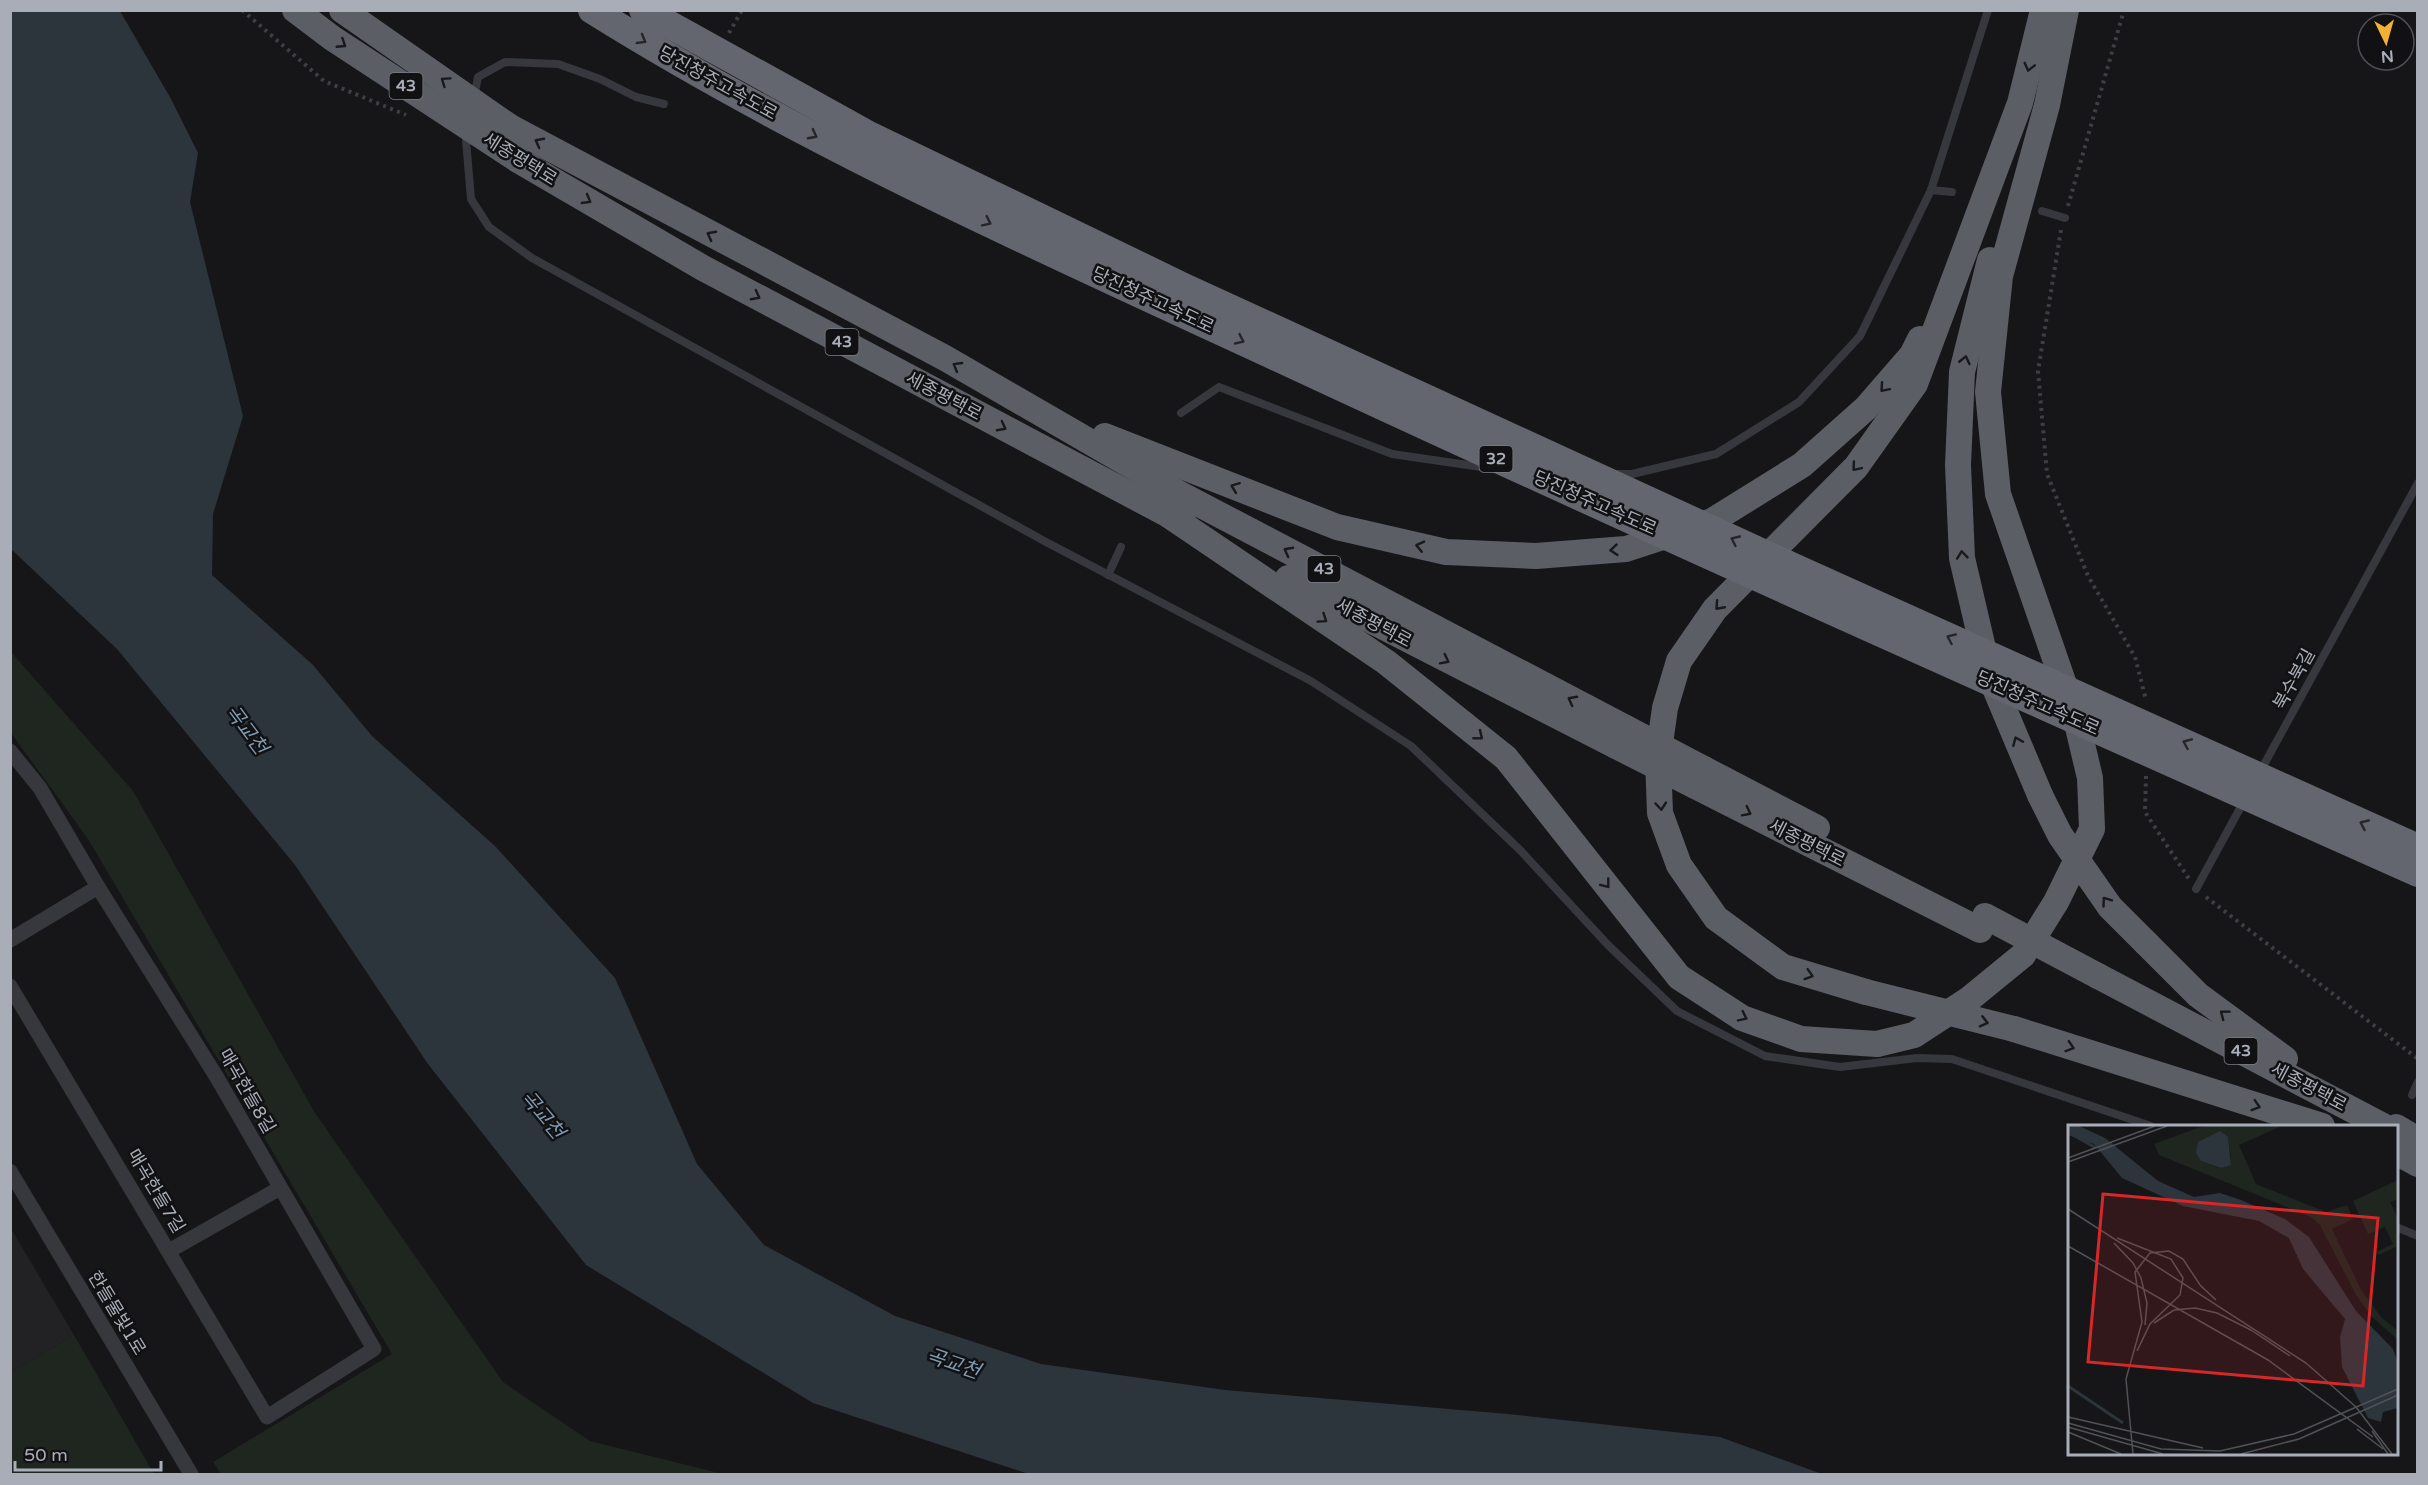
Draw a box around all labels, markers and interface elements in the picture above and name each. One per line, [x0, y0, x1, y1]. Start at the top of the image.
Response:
north arrow [2356, 12, 2416, 72]
one-way arrow [636, 33, 646, 45]
one-way arrow [336, 37, 346, 49]
street label: 당진청주고속도로 [655, 41, 781, 125]
text: N [2380, 45, 2394, 66]
one-way arrow [2023, 62, 2036, 72]
road number: 43 [390, 73, 422, 99]
one-way arrow [440, 77, 451, 88]
street label: 세종평택로 [479, 128, 561, 190]
one-way arrow [806, 128, 817, 139]
one-way arrow [535, 138, 545, 149]
one-way arrow [581, 193, 591, 204]
one-way arrow [981, 215, 992, 226]
one-way arrow [706, 231, 717, 242]
street label: 당진청주고속도로 [1088, 262, 1218, 338]
one-way arrow [750, 289, 761, 301]
road number: 43 [826, 329, 858, 355]
one-way arrow [1234, 333, 1245, 345]
one-way arrow [1958, 356, 1971, 366]
one-way arrow [953, 361, 963, 373]
street label: 세종평택로 [902, 367, 986, 425]
one-way arrow [1880, 381, 1891, 392]
one-way arrow [996, 420, 1007, 431]
road number: 32 [1480, 446, 1512, 472]
one-way arrow [1852, 460, 1863, 471]
street label: 당진청주고속도로 [1530, 466, 1660, 540]
one-way arrow [1230, 482, 1241, 494]
one-way arrow [1731, 536, 1742, 548]
one-way arrow [1415, 540, 1425, 553]
one-way arrow [1610, 543, 1619, 556]
one-way arrow [1284, 546, 1295, 558]
one-way arrow [1956, 550, 1969, 559]
road number: 43 [1308, 556, 1340, 582]
street label: 세종평택로 [1332, 594, 1416, 652]
one-way arrow [1715, 599, 1726, 609]
one-way arrow [1317, 612, 1328, 623]
one-way arrow [1947, 633, 1958, 645]
street label: 북수북길 [2268, 645, 2320, 713]
one-way arrow [1439, 653, 1450, 664]
street label: 당진청주고속도로 [1973, 666, 2103, 740]
one-way arrow [1568, 696, 1579, 707]
water label: 곡교천 [220, 701, 274, 761]
one-way arrow [1472, 729, 1483, 740]
one-way arrow [2012, 737, 2024, 748]
one-way arrow [2182, 739, 2193, 751]
one-way arrow [1654, 801, 1667, 811]
one-way arrow [1741, 805, 1752, 817]
street label: 세종평택로 [1765, 814, 1849, 872]
one-way arrow [2360, 819, 2371, 831]
one-way arrow [1598, 877, 1609, 888]
one-way arrow [2102, 897, 2113, 908]
one-way arrow [1803, 968, 1814, 980]
one-way arrow [1737, 1010, 1748, 1022]
one-way arrow [2219, 1011, 2230, 1022]
one-way arrow [1979, 1014, 1989, 1027]
road number: 43 [2224, 1038, 2258, 1064]
one-way arrow [2064, 1040, 2075, 1052]
street label: 매곡한들8길 [214, 1045, 280, 1137]
street label: 세종평택로 [2267, 1058, 2351, 1116]
water label: 곡교천 [515, 1086, 571, 1146]
one-way arrow [2250, 1099, 2261, 1111]
inset map [2068, 1125, 2398, 1455]
street label: 매곡한들7길 [122, 1145, 190, 1237]
street label: 한들물빛1로 [83, 1267, 151, 1359]
water label: 곡교천 [923, 1344, 985, 1385]
scale bar [15, 1434, 160, 1472]
text: 50 m [24, 1444, 68, 1466]

